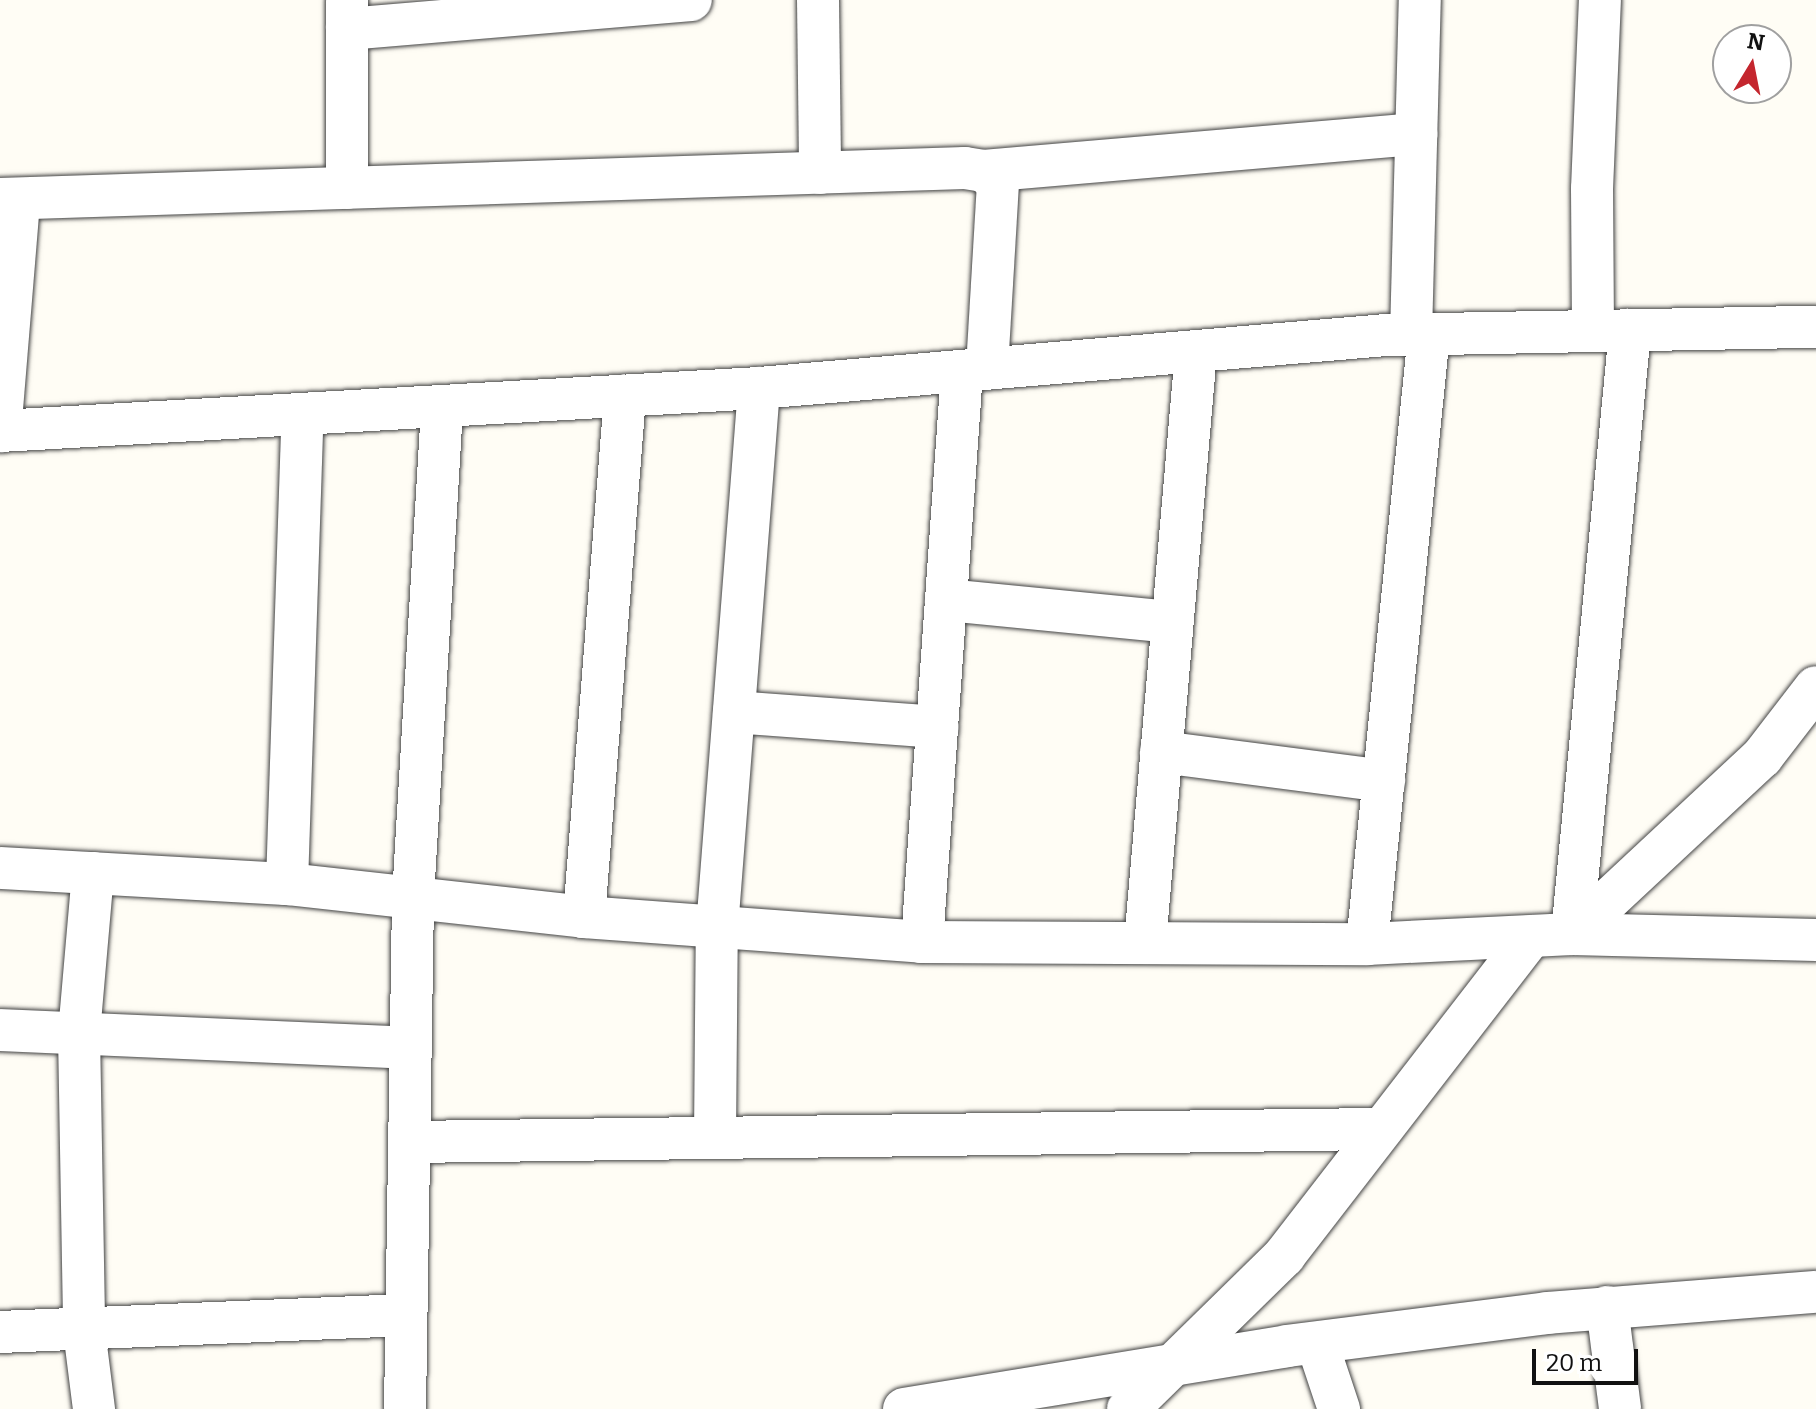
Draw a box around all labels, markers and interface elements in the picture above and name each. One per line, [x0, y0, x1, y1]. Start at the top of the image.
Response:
north arrow [1712, 24, 1792, 104]
text: N [1745, 27, 1767, 57]
scale bar [1536, 1333, 1642, 1383]
text: 20 m [1546, 1349, 1602, 1377]

